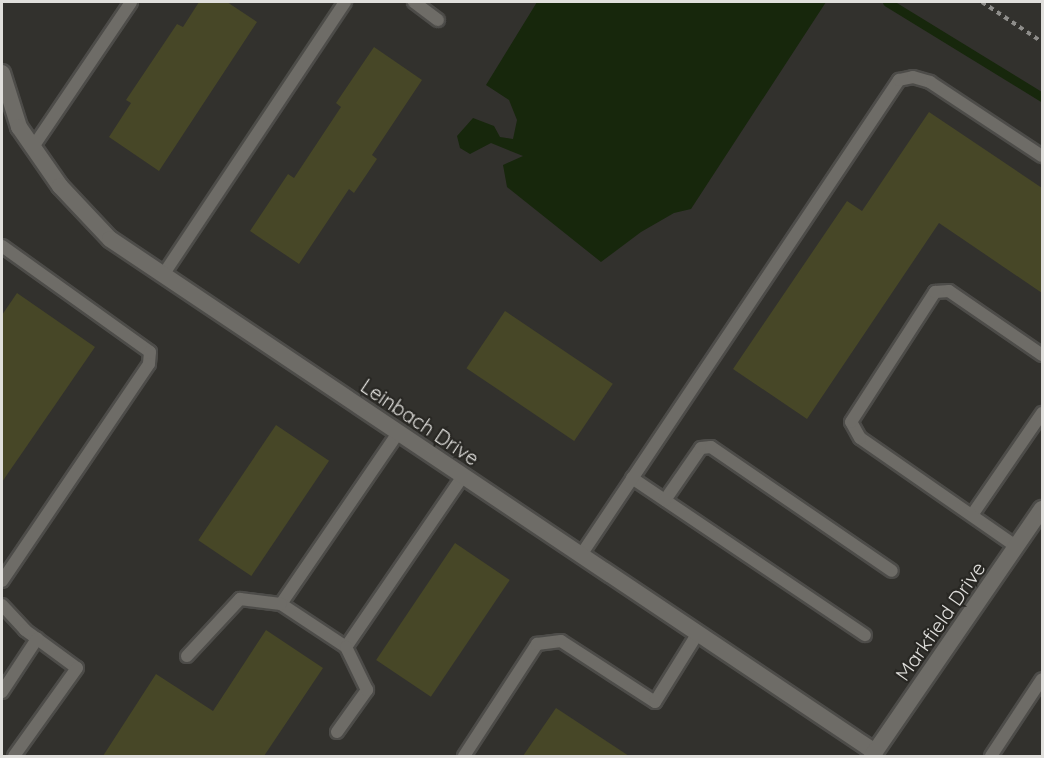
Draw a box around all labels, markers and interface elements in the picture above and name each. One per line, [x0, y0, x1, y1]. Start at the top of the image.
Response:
street label: Leinbach Drive [356, 374, 484, 470]
street label: Markfield Drive [890, 557, 990, 685]

